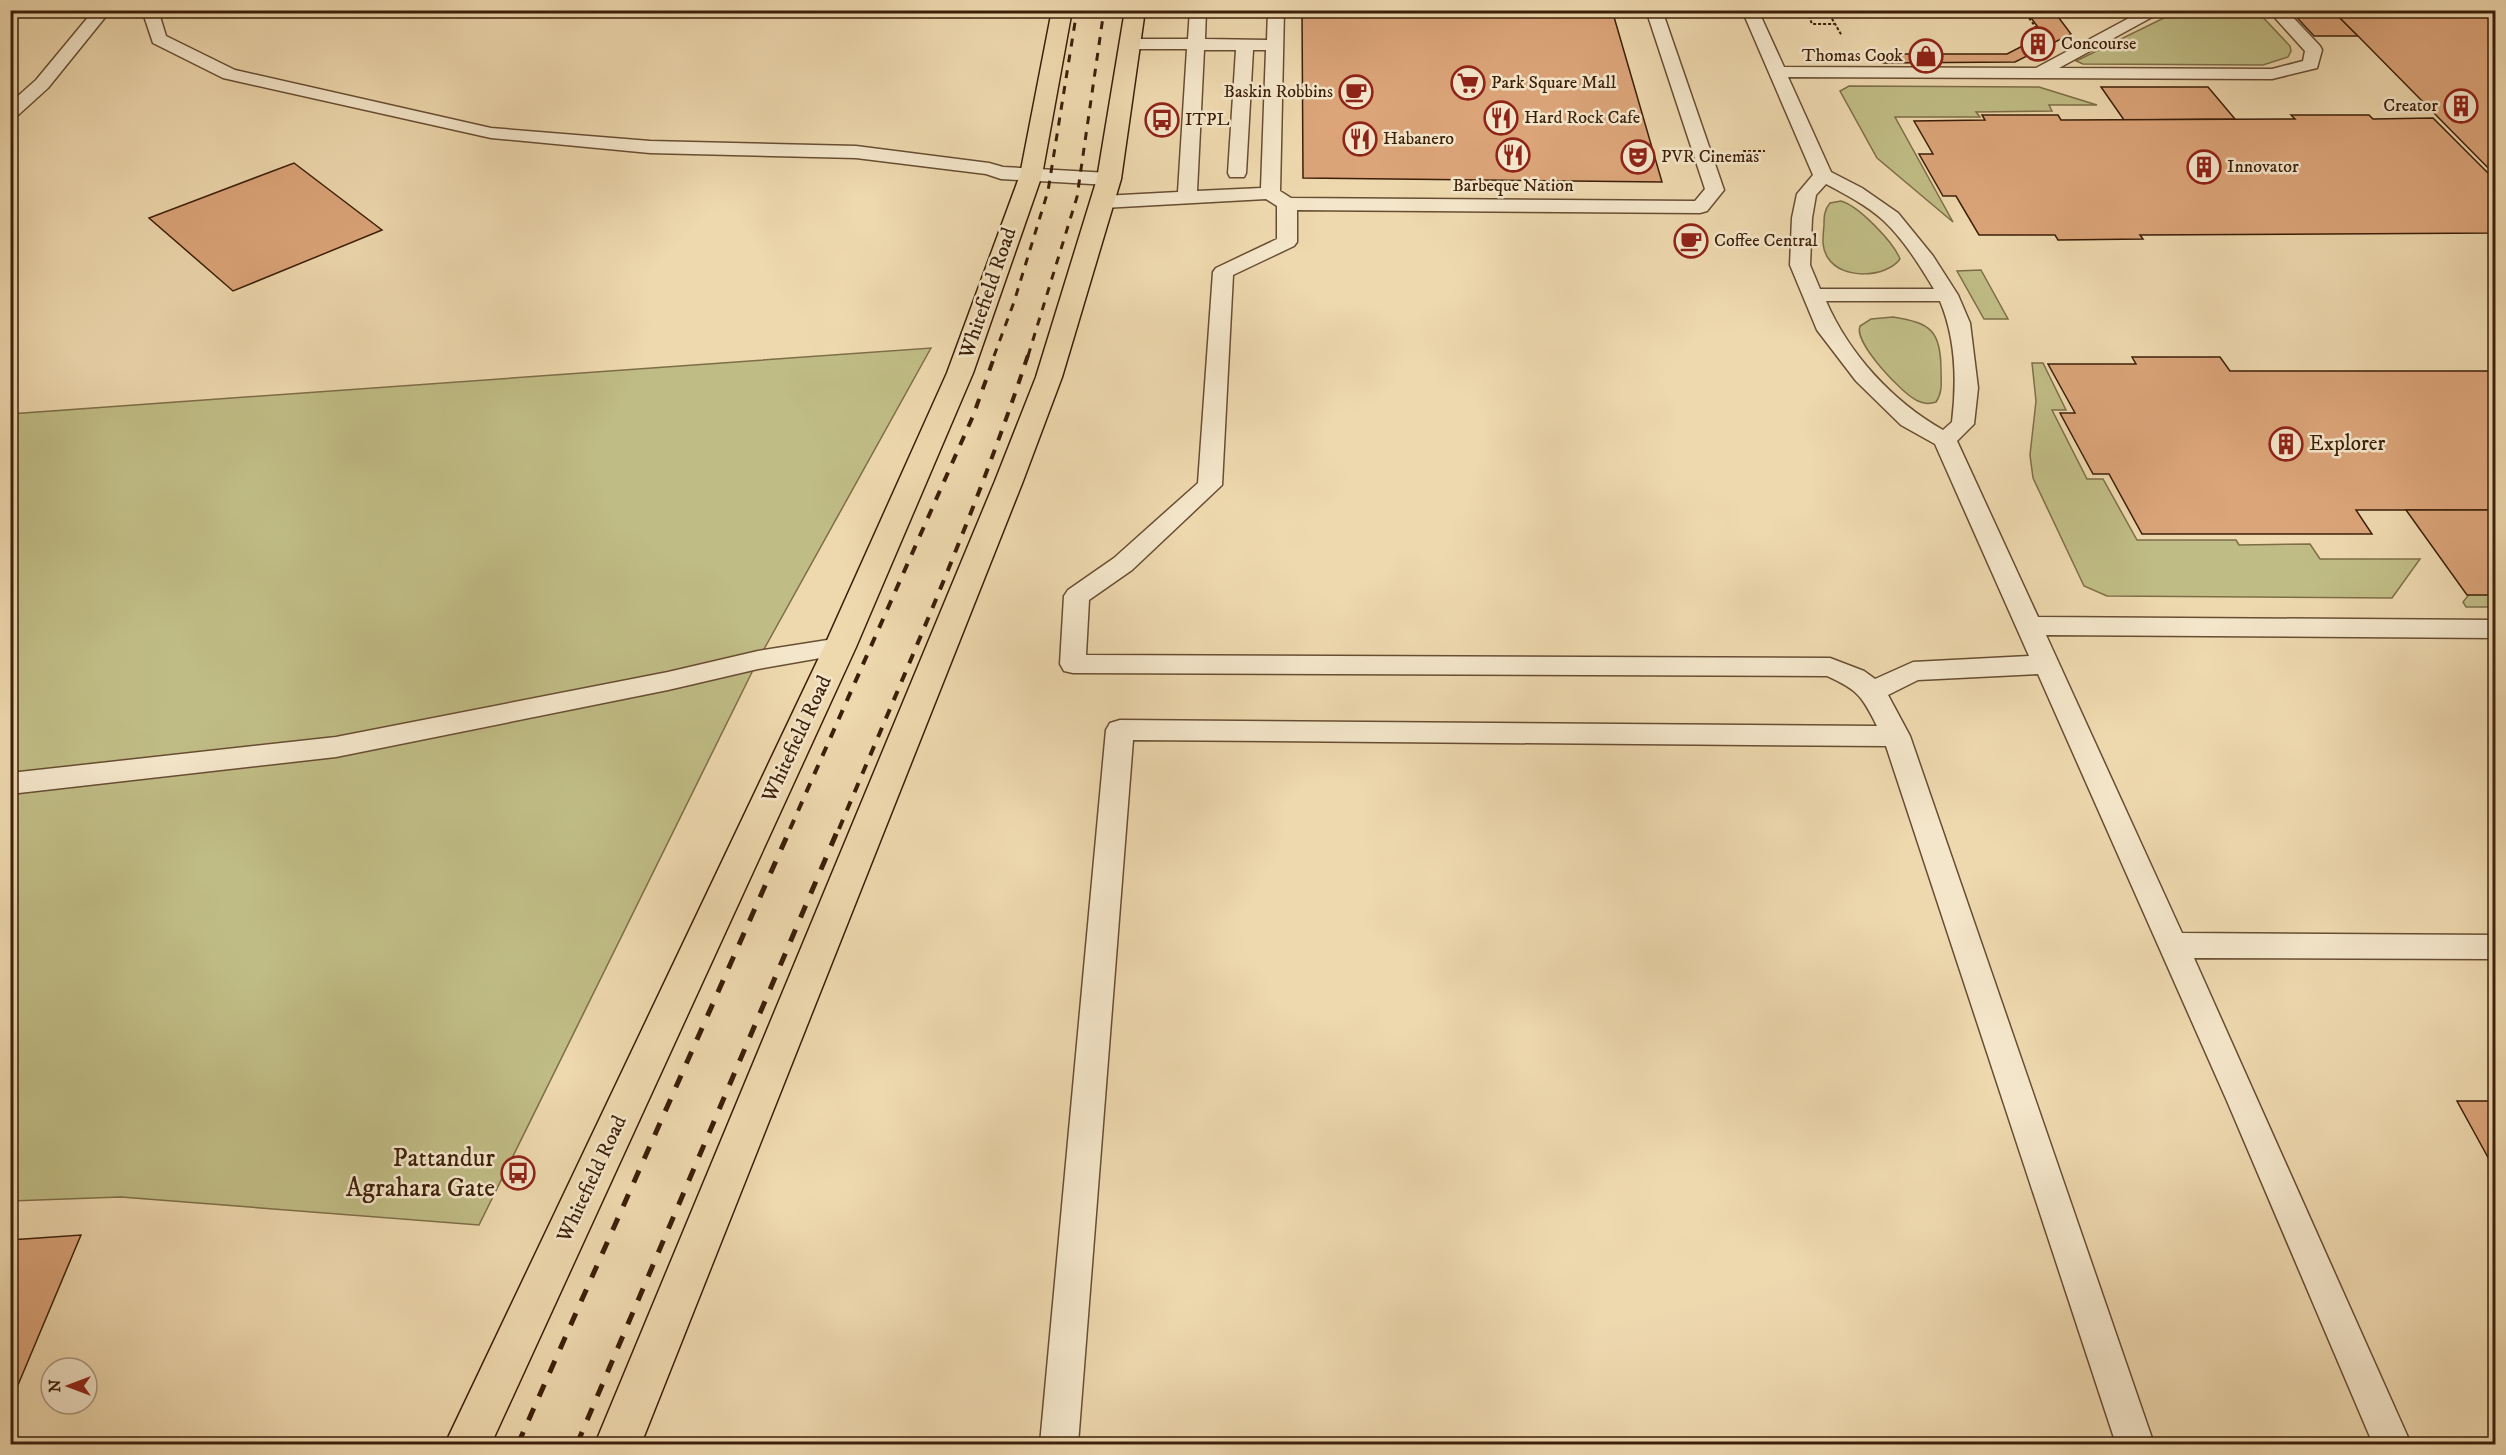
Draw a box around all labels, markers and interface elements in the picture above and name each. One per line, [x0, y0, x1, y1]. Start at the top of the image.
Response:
building icon: Concourse [2020, 26, 2056, 62]
place label: Concourse [2061, 33, 2136, 55]
shop icon: Thomas Cook [1908, 38, 1944, 74]
place label: Thomas Cook [1802, 45, 1903, 67]
supermarket icon: Park Square Mall [1450, 65, 1486, 101]
place label: Park Square Mall [1491, 72, 1617, 94]
cafe icon: Baskin Robbins [1338, 74, 1374, 110]
place label: Baskin Robbins [1224, 81, 1333, 103]
building icon: Creator [2443, 88, 2479, 124]
place label: Creator [2383, 95, 2438, 117]
restaurant icon: Hard Rock Cafe [1483, 100, 1519, 136]
bus stop icon: ITPL [1144, 102, 1180, 138]
place label: Hard Rock Cafe [1524, 107, 1640, 129]
place label: ITPL [1185, 109, 1230, 131]
restaurant icon: Habanero [1342, 121, 1378, 157]
place label: Habanero [1383, 128, 1454, 150]
restaurant icon: Barbeque Nation [1495, 137, 1531, 173]
theatre icon: PVR Cinemas [1620, 139, 1656, 175]
place label: PVR Cinemas [1661, 146, 1759, 168]
building icon: Innovator [2186, 149, 2222, 185]
place label: Innovator [2227, 156, 2299, 178]
place label: Barbeque Nation [1452, 175, 1574, 197]
cafe icon: Coffee Central [1673, 223, 1709, 259]
street label: Whitefield Road [953, 224, 1023, 363]
place label: Coffee Central [1714, 230, 1818, 252]
building icon: Explorer [2268, 426, 2304, 462]
place label: Explorer [2309, 431, 2386, 457]
street label: Whitefield Road [756, 671, 838, 807]
street label: Whitefield Road [551, 1111, 633, 1247]
place label: Pattandur Agrahara Gate [346, 1142, 495, 1205]
bus stop icon: Pattandur Agrahara Gate [500, 1155, 536, 1191]
north arrow [39, 1356, 99, 1416]
text: N [45, 1379, 65, 1393]

